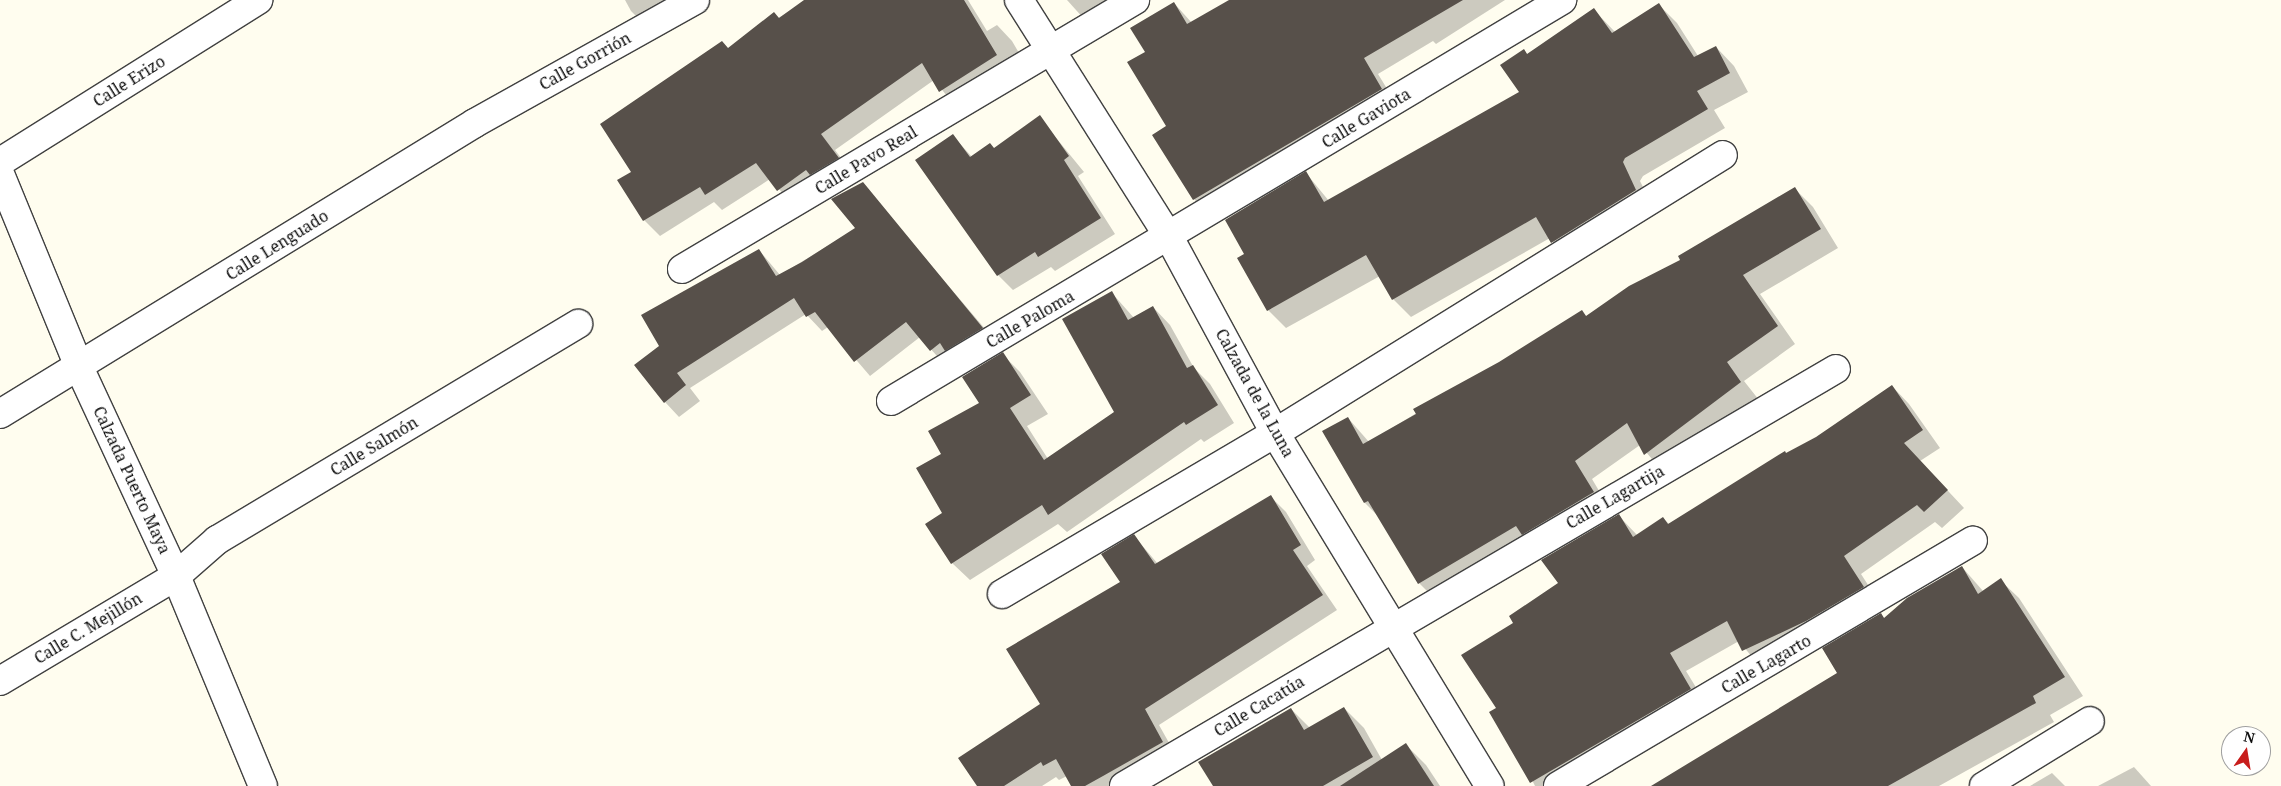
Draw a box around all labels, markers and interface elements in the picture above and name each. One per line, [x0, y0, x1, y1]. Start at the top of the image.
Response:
street label: Calle Gorrión [536, 28, 634, 94]
street label: Calle Erizo [89, 51, 169, 111]
street label: Calle Gaviota [1318, 84, 1414, 152]
street label: Calle Pavo Real [811, 122, 921, 198]
street label: Calle Lenguado [222, 206, 332, 284]
street label: Calle Paloma [983, 286, 1077, 352]
street label: Calzada de la Luna [1212, 325, 1298, 461]
street label: Calzada Puerto Maya [89, 403, 175, 557]
street label: Calle Salmón [327, 412, 421, 480]
street label: Calle Lagartija [1562, 461, 1668, 533]
street label: Calle C. Mejillón [31, 588, 145, 668]
street label: Calle Lagarto [1718, 631, 1814, 697]
street label: Calle Cacatúa [1210, 672, 1308, 740]
north arrow [2221, 726, 2271, 776]
text: N [2242, 726, 2257, 747]

